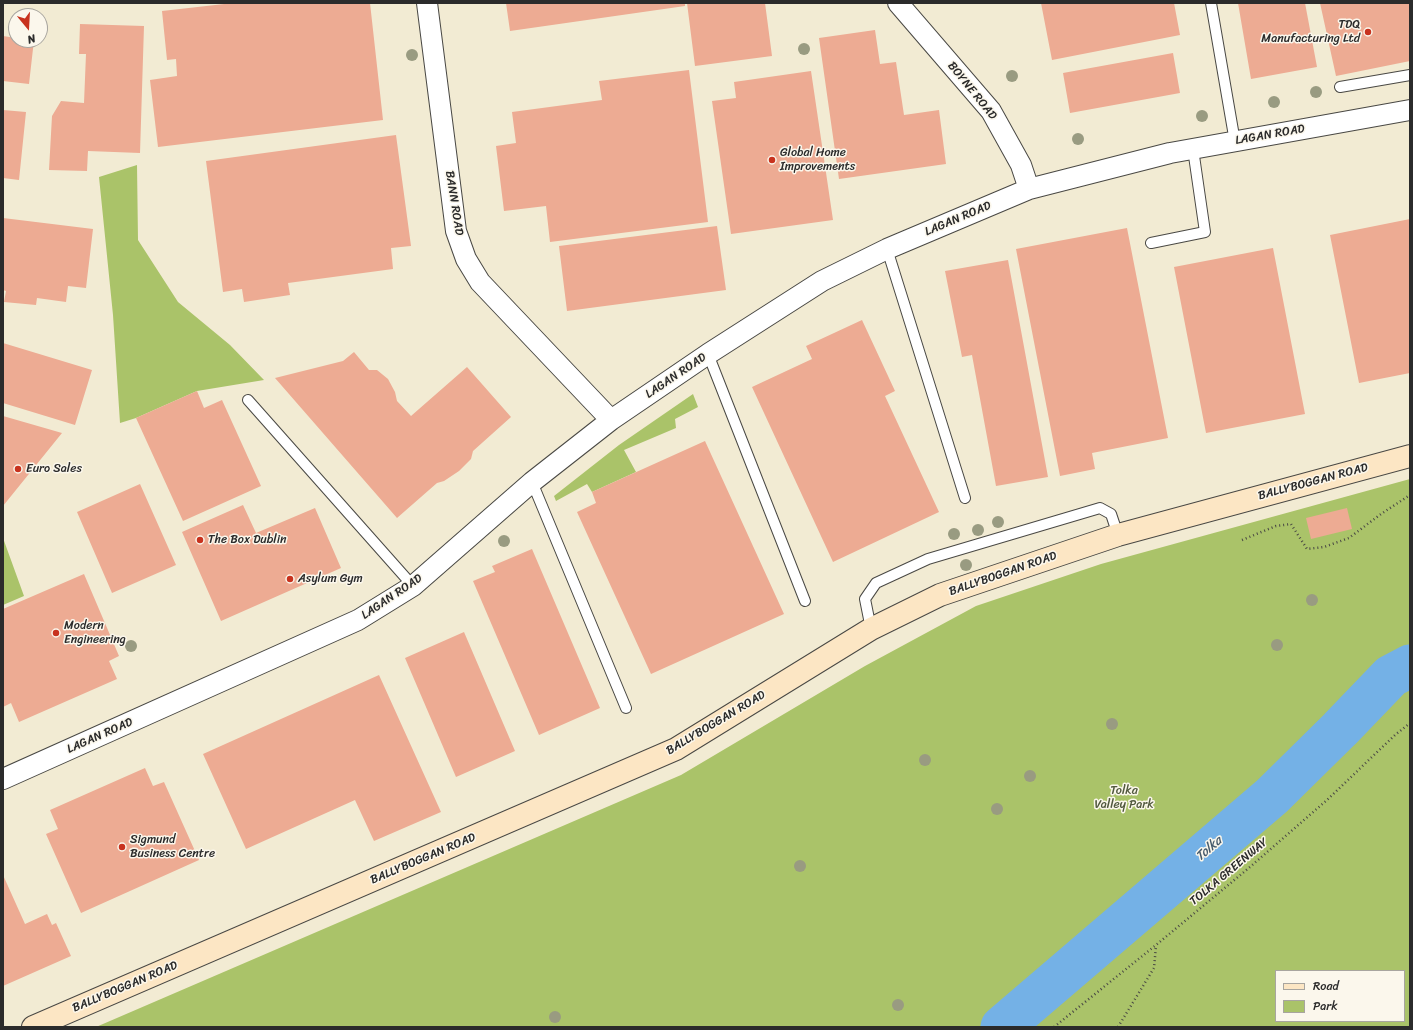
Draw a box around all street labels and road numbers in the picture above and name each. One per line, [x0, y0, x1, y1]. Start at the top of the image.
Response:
street label: BOYNE ROAD [944, 59, 1000, 123]
street label: LAGAN ROAD [1234, 122, 1306, 148]
street label: BANN ROAD [442, 170, 466, 236]
street label: LAGAN ROAD [923, 199, 993, 239]
street label: LAGAN ROAD [643, 350, 709, 402]
street label: BALLYBOGGAN ROAD [1257, 460, 1369, 504]
street label: BALLYBOGGAN ROAD [947, 549, 1059, 599]
street label: LAGAN ROAD [359, 571, 425, 623]
street label: BALLYBOGGAN ROAD [664, 688, 768, 758]
street label: LAGAN ROAD [65, 715, 135, 757]
street label: BALLYBOGGAN ROAD [368, 830, 478, 888]
street label: TOLKA GREENWAY [1187, 835, 1271, 909]
street label: BALLYBOGGAN ROAD [70, 958, 180, 1016]

